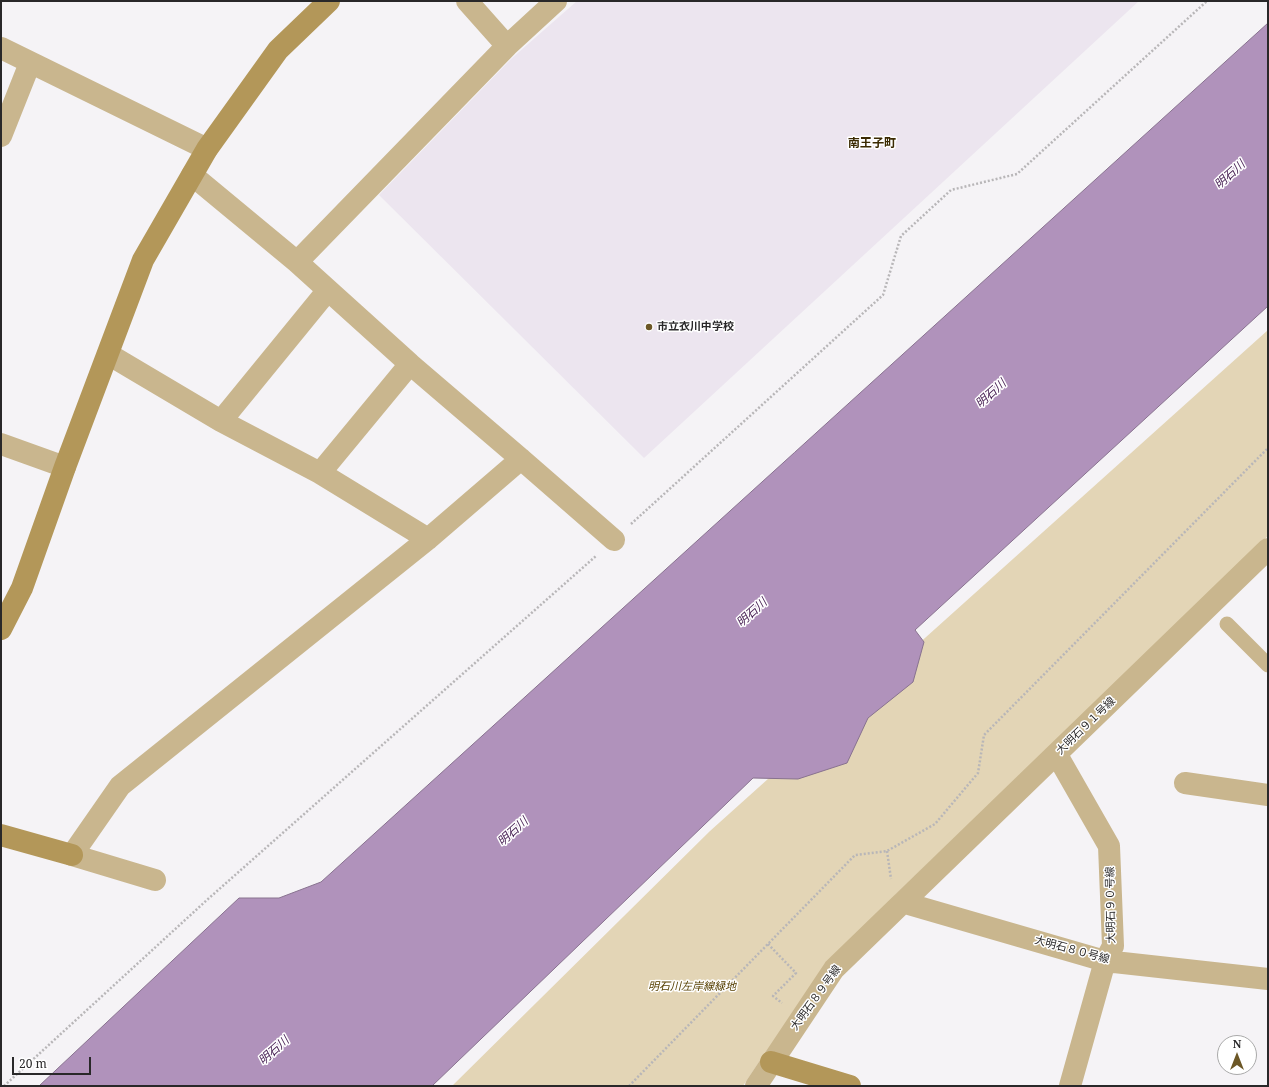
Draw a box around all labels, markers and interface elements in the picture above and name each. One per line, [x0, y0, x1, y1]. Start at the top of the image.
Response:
district label: 南王子町 [848, 137, 896, 151]
water label: 明石川 [1212, 158, 1248, 192]
place label: 市立衣川中学校 [657, 320, 734, 334]
marker: 市立衣川中学校 [644, 322, 654, 332]
water label: 明石川 [973, 377, 1009, 411]
water label: 明石川 [734, 596, 770, 630]
street label: 大明石９１号線 [1054, 695, 1118, 757]
water label: 明石川 [495, 815, 531, 849]
street label: 大明石９０号線 [1104, 866, 1118, 944]
street label: 大明石８０号線 [1033, 934, 1111, 966]
street label: 大明石８９号線 [788, 963, 844, 1033]
park label: 明石川左岸線緑地 [648, 980, 736, 994]
water label: 明石川 [256, 1034, 292, 1068]
north arrow [1217, 1035, 1257, 1075]
text: N [1233, 1036, 1241, 1051]
scale bar [14, 1049, 93, 1075]
text: 20 m [19, 1055, 47, 1072]

